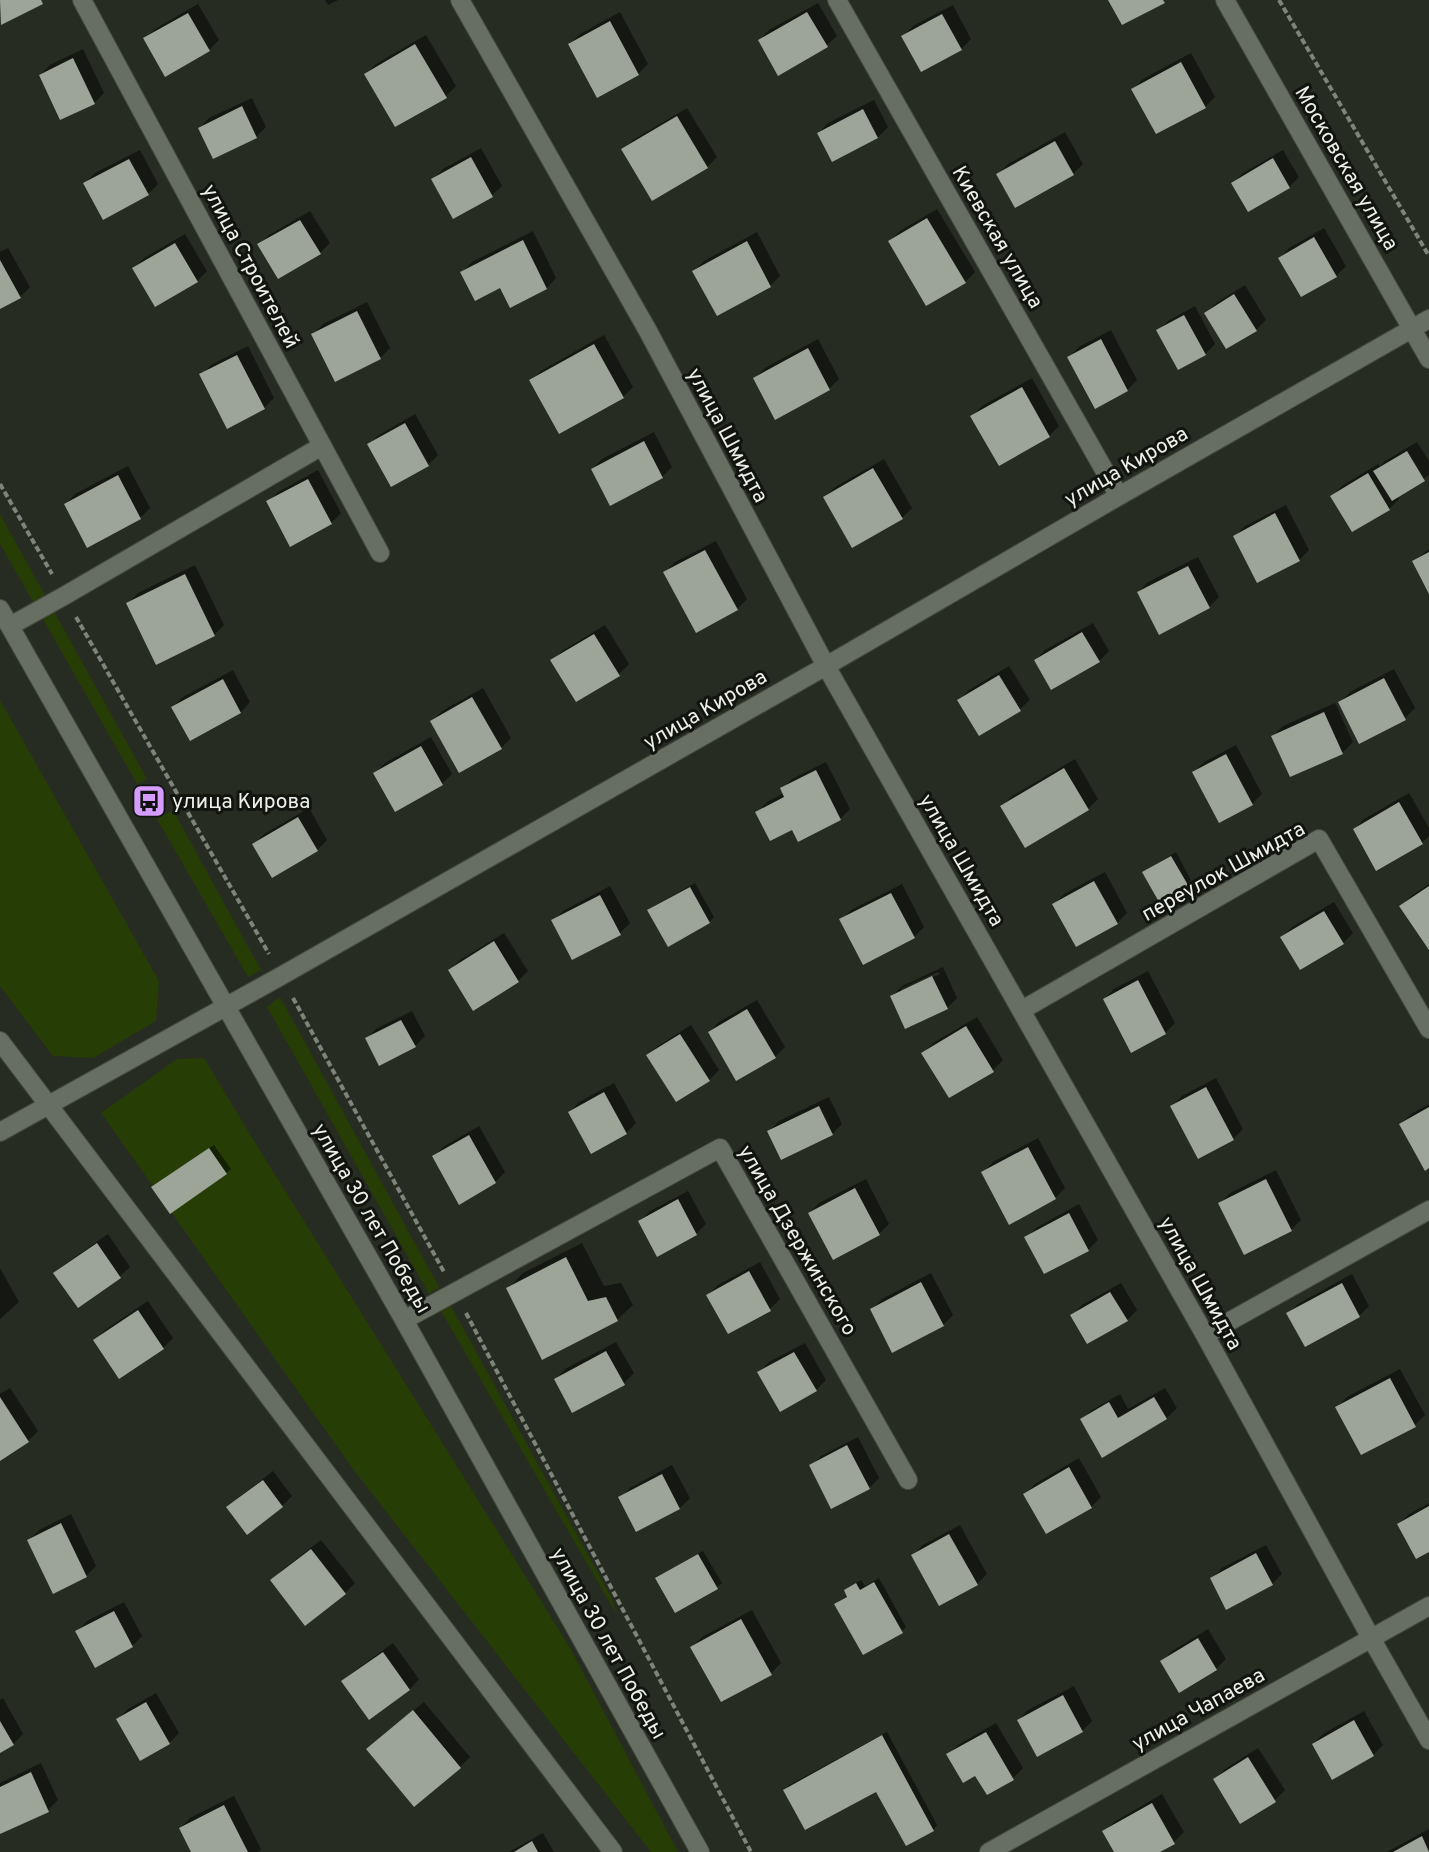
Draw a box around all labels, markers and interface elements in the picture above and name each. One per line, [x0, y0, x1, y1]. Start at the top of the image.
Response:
street label: Московская улица [1288, 82, 1404, 256]
street label: Киевская улица [945, 162, 1048, 314]
street label: улица Строителей [195, 180, 304, 354]
street label: улица Шмидта [680, 364, 774, 508]
street label: улица Кирова [1060, 421, 1193, 514]
street label: улица Кирова [639, 664, 772, 757]
bus stop icon: улица Кирова [131, 783, 167, 819]
place label: улица Кирова [172, 789, 310, 816]
street label: улица Шмидта [912, 790, 1010, 932]
street label: переулок Шмидта [1137, 816, 1310, 928]
street label: улица 30 лет Победы [305, 1119, 436, 1319]
street label: улица Дзержинского [731, 1141, 862, 1341]
street label: улица Шмидта [1152, 1212, 1248, 1355]
street label: улица 30 лет Победы [544, 1543, 672, 1744]
street label: улица Чапаева [1127, 1663, 1270, 1758]

